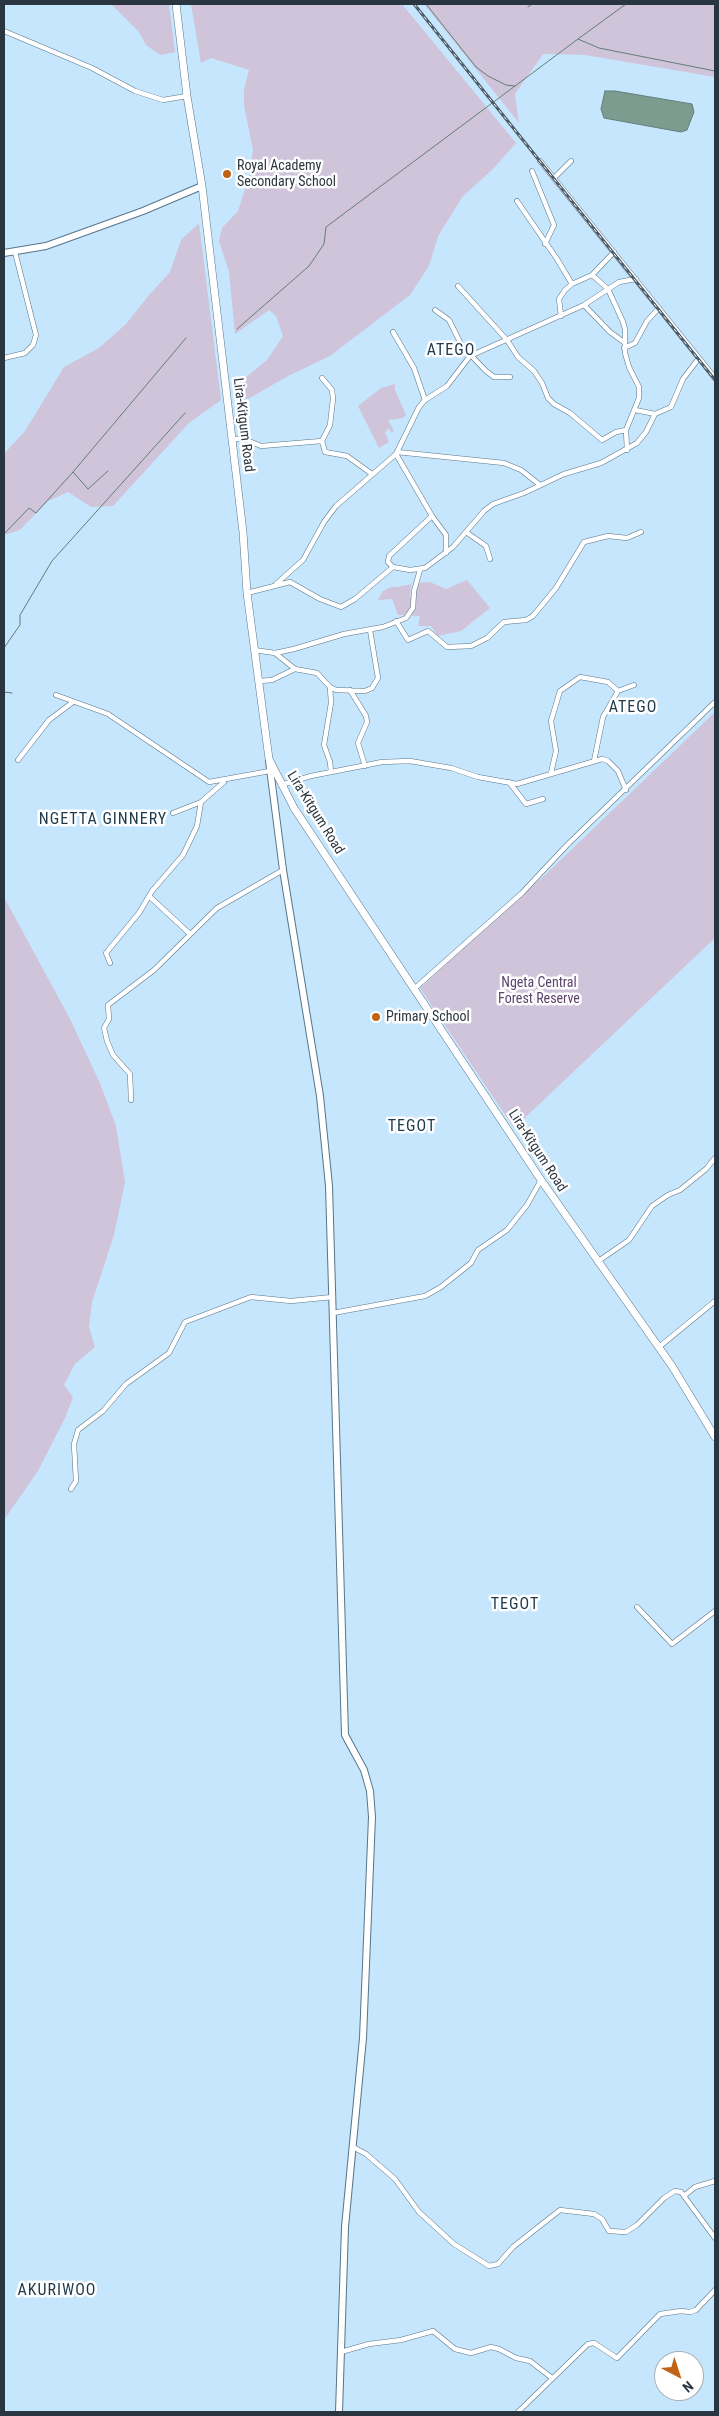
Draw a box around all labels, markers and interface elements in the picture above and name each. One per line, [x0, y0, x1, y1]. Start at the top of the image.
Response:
place label: Royal Academy Secondary School [237, 158, 336, 190]
marker: Royal Academy Secondary School [221, 168, 233, 180]
district label: ATEGO [426, 341, 476, 361]
street label: Lira-Kitgum Road [229, 377, 257, 473]
district label: ATEGO [608, 698, 658, 718]
street label: Lira-Kitgum Road [283, 768, 347, 858]
district label: NGETTA GINNERY [37, 810, 169, 830]
park label: Ngeta Central Forest Reserve [498, 975, 580, 1008]
place label: Primary School [386, 1009, 470, 1025]
marker: Primary School [370, 1011, 382, 1023]
street label: Lira-Kitgum Road [504, 1107, 570, 1195]
district label: TEGOT [387, 1117, 437, 1137]
district label: TEGOT [490, 1595, 540, 1615]
district label: AKURIWOO [17, 2281, 97, 2301]
north arrow [654, 2351, 704, 2401]
text: N [680, 2378, 696, 2396]

